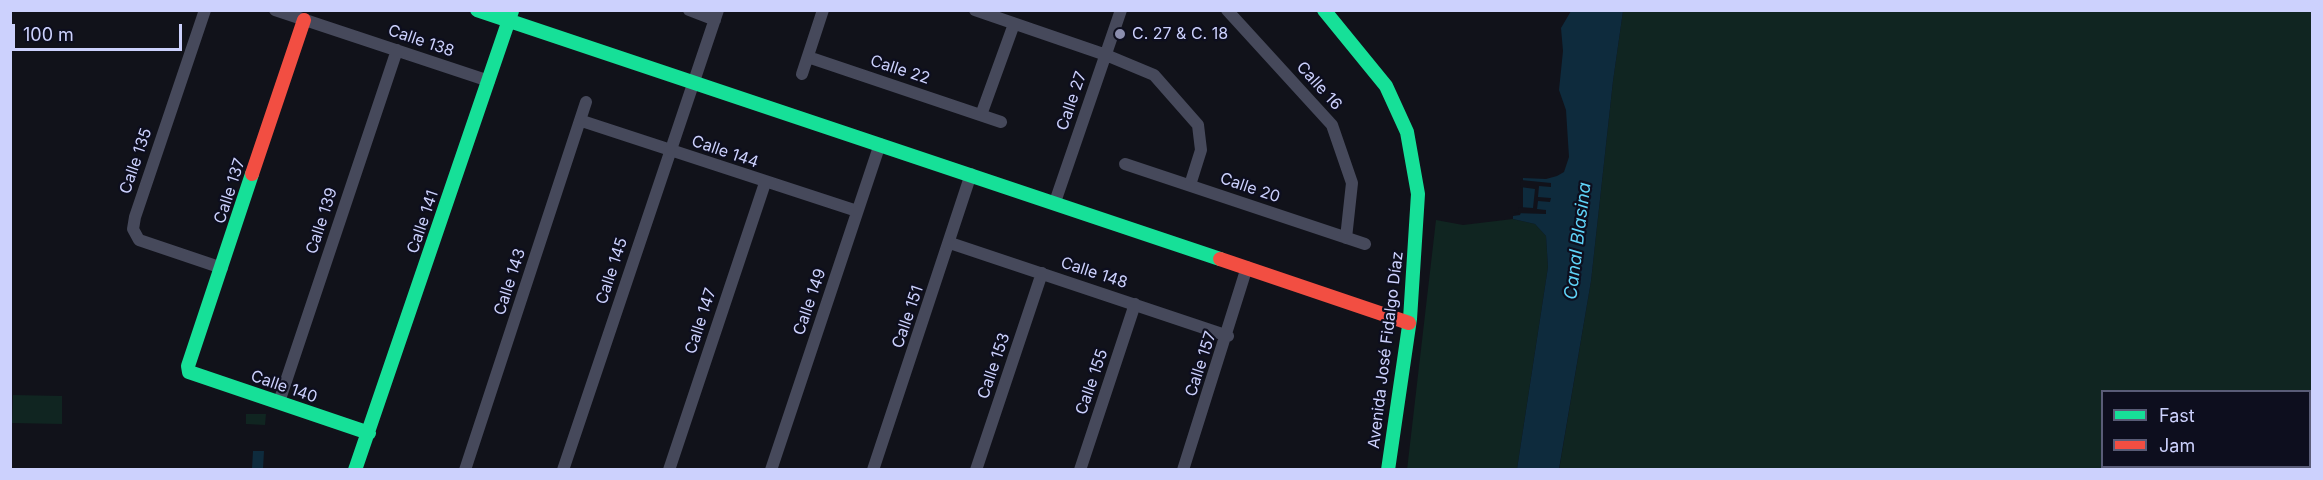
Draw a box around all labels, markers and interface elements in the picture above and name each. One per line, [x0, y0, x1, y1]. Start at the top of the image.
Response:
scale bar [15, 12, 184, 50]
street label: Calle 138 [385, 21, 457, 61]
text: 100 m [23, 24, 74, 45]
place label: C. 27 & C. 18 [1132, 24, 1228, 44]
marker: C. 27 & C. 18 [1113, 27, 1127, 41]
street label: Calle 22 [868, 51, 932, 89]
street label: Calle 16 [1292, 58, 1346, 114]
street label: Calle 27 [1053, 69, 1091, 133]
street label: Calle 135 [116, 126, 156, 196]
street label: Calle 144 [689, 132, 761, 172]
street label: Calle 137 [210, 156, 250, 226]
street label: Calle 20 [1218, 169, 1282, 207]
water label: Canal Blasina [1560, 181, 1596, 301]
street label: Calle 139 [302, 185, 342, 257]
street label: Calle 141 [403, 188, 443, 256]
street label: Calle 145 [592, 235, 632, 307]
street label: Calle 143 [490, 246, 530, 318]
street label: Avenida José Fidalgo Díaz [1364, 250, 1408, 450]
street label: Calle 148 [1058, 253, 1130, 293]
street label: Calle 149 [790, 266, 830, 338]
street label: Calle 151 [888, 283, 928, 351]
street label: Calle 147 [681, 286, 721, 356]
street label: Calle 157 [1181, 329, 1221, 399]
street label: Calle 153 [974, 331, 1014, 401]
street label: Calle 155 [1072, 347, 1112, 417]
street label: Calle 140 [248, 367, 320, 407]
legend [2101, 390, 2311, 468]
text: Fast [2159, 405, 2195, 426]
text: Jam [2159, 435, 2195, 456]

